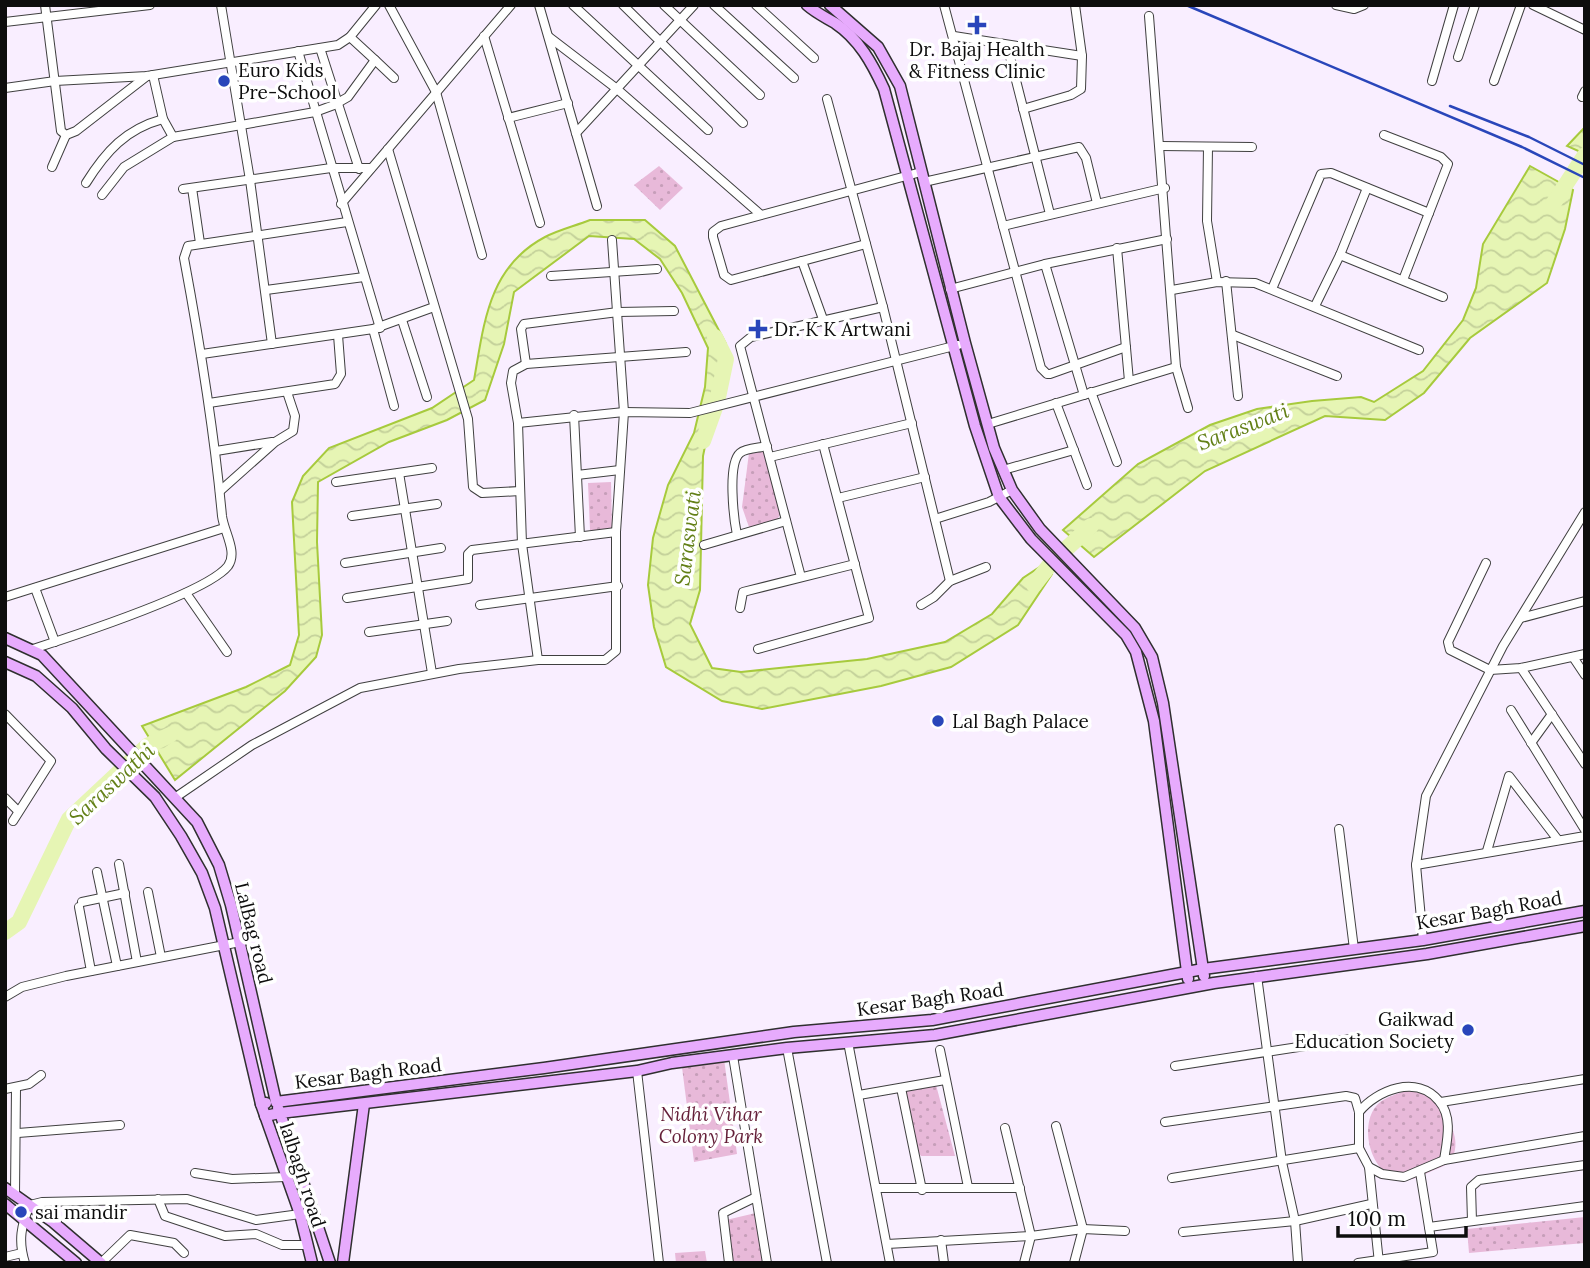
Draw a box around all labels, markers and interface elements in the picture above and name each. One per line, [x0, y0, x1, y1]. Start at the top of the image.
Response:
marker: Dr. Bajaj Health & Fitness Clinic [967, 15, 987, 35]
place label: Dr. Bajaj Health & Fitness Clinic [909, 37, 1045, 83]
place label: Euro Kids Pre-School [238, 58, 337, 104]
marker: Euro Kids Pre-School [216, 73, 232, 89]
place label: Dr. K K Artwani [774, 317, 911, 341]
marker: Dr. K K Artwani [748, 319, 768, 339]
water label: Saraswati [1193, 397, 1293, 456]
water label: Saraswati [668, 489, 707, 587]
place label: Lal Bagh Palace [952, 709, 1089, 733]
marker: Lal Bagh Palace [930, 713, 946, 729]
water label: Saraswathi [63, 737, 160, 830]
street label: LalBag road [230, 880, 278, 986]
street label: Kesar Bagh Road [1414, 885, 1564, 935]
street label: Kesar Bagh Road [855, 977, 1005, 1021]
place label: Gaikwad Education Society [1294, 1007, 1454, 1053]
marker: Gaikwad Education Society [1460, 1022, 1476, 1038]
street label: Kesar Bagh Road [293, 1052, 443, 1094]
park label: Nidhi Vihar Colony Park [659, 1102, 763, 1148]
street label: lalbagh road [275, 1120, 331, 1230]
scale bar [1338, 1194, 1466, 1238]
place label: sai mandir [35, 1200, 128, 1224]
marker: sai mandir [13, 1204, 29, 1220]
text: 100 m [1348, 1205, 1406, 1232]

